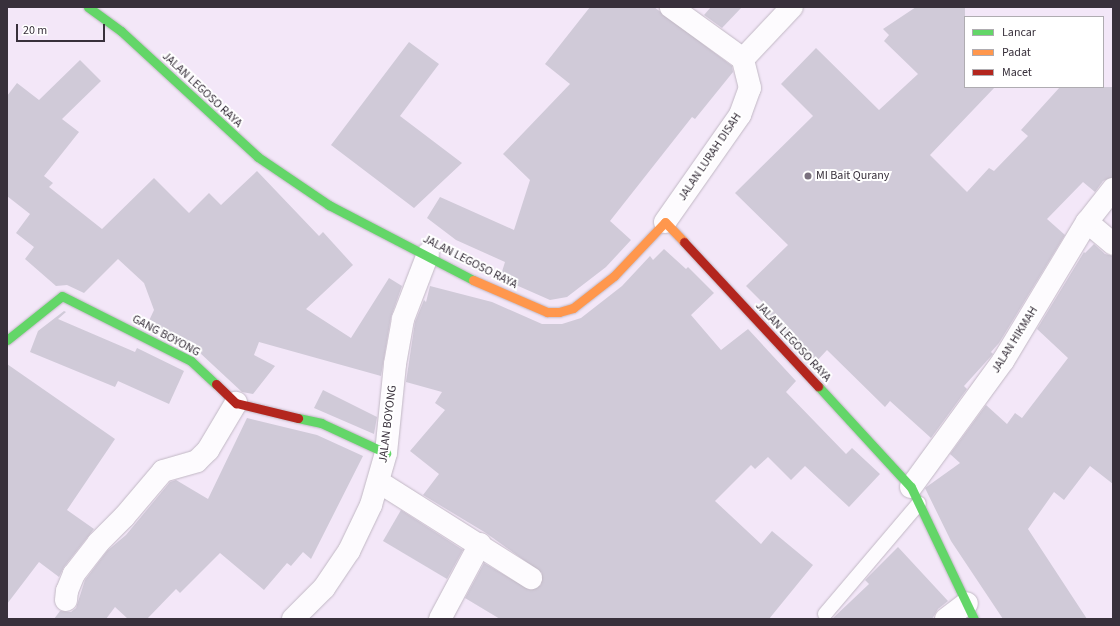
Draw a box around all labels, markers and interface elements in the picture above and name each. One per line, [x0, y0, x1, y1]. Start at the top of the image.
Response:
scale bar [18, 16, 107, 42]
legend [964, 16, 1104, 88]
text: 20 m [23, 22, 47, 39]
text: Lancar [1002, 24, 1036, 41]
text: Padat [1002, 44, 1031, 61]
street label: JALAN LEGOSO RAYA [159, 49, 245, 131]
text: Macet [1002, 64, 1032, 81]
street label: JALAN LURAH DISAH [675, 110, 745, 204]
place label: MI Bait Qurany [816, 169, 889, 183]
marker: MI Bait Qurany [803, 171, 813, 181]
street label: JALAN LEGOSO RAYA [420, 232, 520, 292]
street label: JALAN LEGOSO RAYA [752, 299, 834, 385]
street label: JALAN HIKMAH [989, 304, 1041, 376]
street label: GANG BOYONG [130, 312, 202, 360]
street label: JALAN BOYONG [376, 384, 400, 464]

